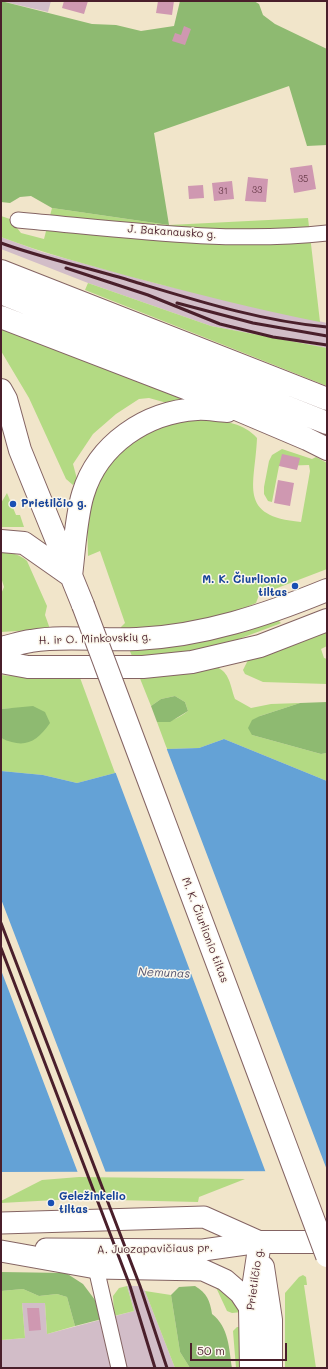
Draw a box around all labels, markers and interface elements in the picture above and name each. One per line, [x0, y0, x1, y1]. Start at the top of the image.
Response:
house number: 35 [298, 174, 308, 184]
house number: 33 [252, 185, 262, 195]
house number: 31 [218, 186, 228, 196]
street label: J. Bakanausko g. [127, 222, 217, 242]
place label: Prietilčio g. [21, 497, 87, 511]
marker: Prietilčio g. [8, 499, 18, 509]
place label: M. K. Čiurlionio tiltas [202, 573, 287, 599]
marker: M. K. Čiurlionio tiltas [290, 581, 300, 591]
street label: H. ir O. Minkovskių g. [38, 630, 152, 648]
street label: M. K. Čiurlionio tiltas [179, 875, 231, 985]
water label: Nemunas [138, 965, 190, 981]
place label: Geležinkelio tiltas [59, 1190, 126, 1216]
marker: Geležinkelio tiltas [46, 1198, 56, 1208]
street label: A. Juozapavičiaus pr. [97, 1241, 213, 1257]
street label: Prietilčio g. [244, 1247, 266, 1311]
scale bar [192, 1335, 289, 1361]
text: 50 m [197, 1342, 225, 1358]

